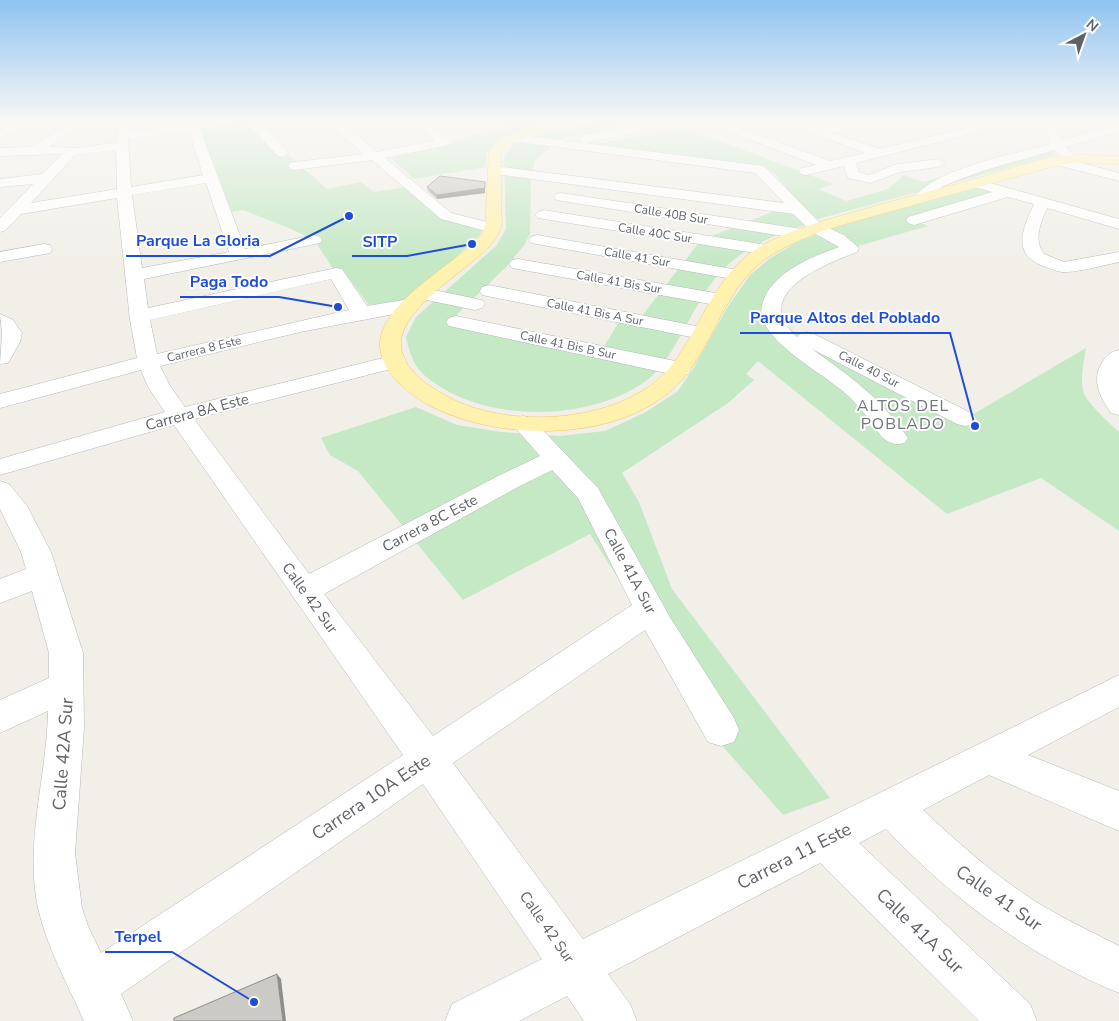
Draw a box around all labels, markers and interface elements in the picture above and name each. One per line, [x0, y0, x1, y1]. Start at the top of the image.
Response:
north arrow [1059, 10, 1109, 60]
text: N [1082, 15, 1102, 36]
street label: Calle 40B Sur [633, 200, 710, 228]
street label: Calle 40C Sur [617, 219, 694, 247]
callout: Parque La Gloria [126, 225, 270, 256]
callout: SITP [352, 225, 407, 256]
text: Parque La Gloria [136, 230, 260, 252]
text: SITP [363, 231, 397, 253]
street label: Calle 41 Sur [603, 243, 672, 271]
callout: Paga Todo [180, 266, 279, 297]
street label: Calle 41 Bis Sur [575, 267, 664, 298]
text: Paga Todo [190, 271, 268, 293]
street label: Calle 41 Bis A Sur [545, 295, 645, 329]
callout: Parque Altos del Poblado [740, 302, 950, 333]
text: Parque Altos del Poblado [750, 307, 940, 329]
street label: Calle 41 Bis B Sur [519, 327, 618, 363]
street label: Carrera 8 Este [165, 332, 243, 366]
street label: Calle 40 Sur [836, 347, 903, 392]
street label: Carrera 8A Este [143, 389, 251, 435]
district label: ALTOS DEL POBLADO [857, 395, 949, 435]
street label: Carrera 8C Este [379, 489, 481, 557]
street label: Calle 41A Sur [599, 525, 661, 618]
street label: Calle 42 Sur [277, 558, 343, 638]
street label: Calle 42A Sur [47, 696, 79, 811]
street label: Carrera 10A Este [307, 748, 435, 846]
street label: Carrera 11 Este [733, 817, 855, 895]
street label: Calle 41 Sur [951, 860, 1047, 937]
street label: Calle 41A Sur [871, 883, 969, 979]
street label: Calle 42 Sur [515, 887, 579, 967]
callout: Terpel [105, 921, 172, 952]
text: Terpel [114, 926, 162, 948]

